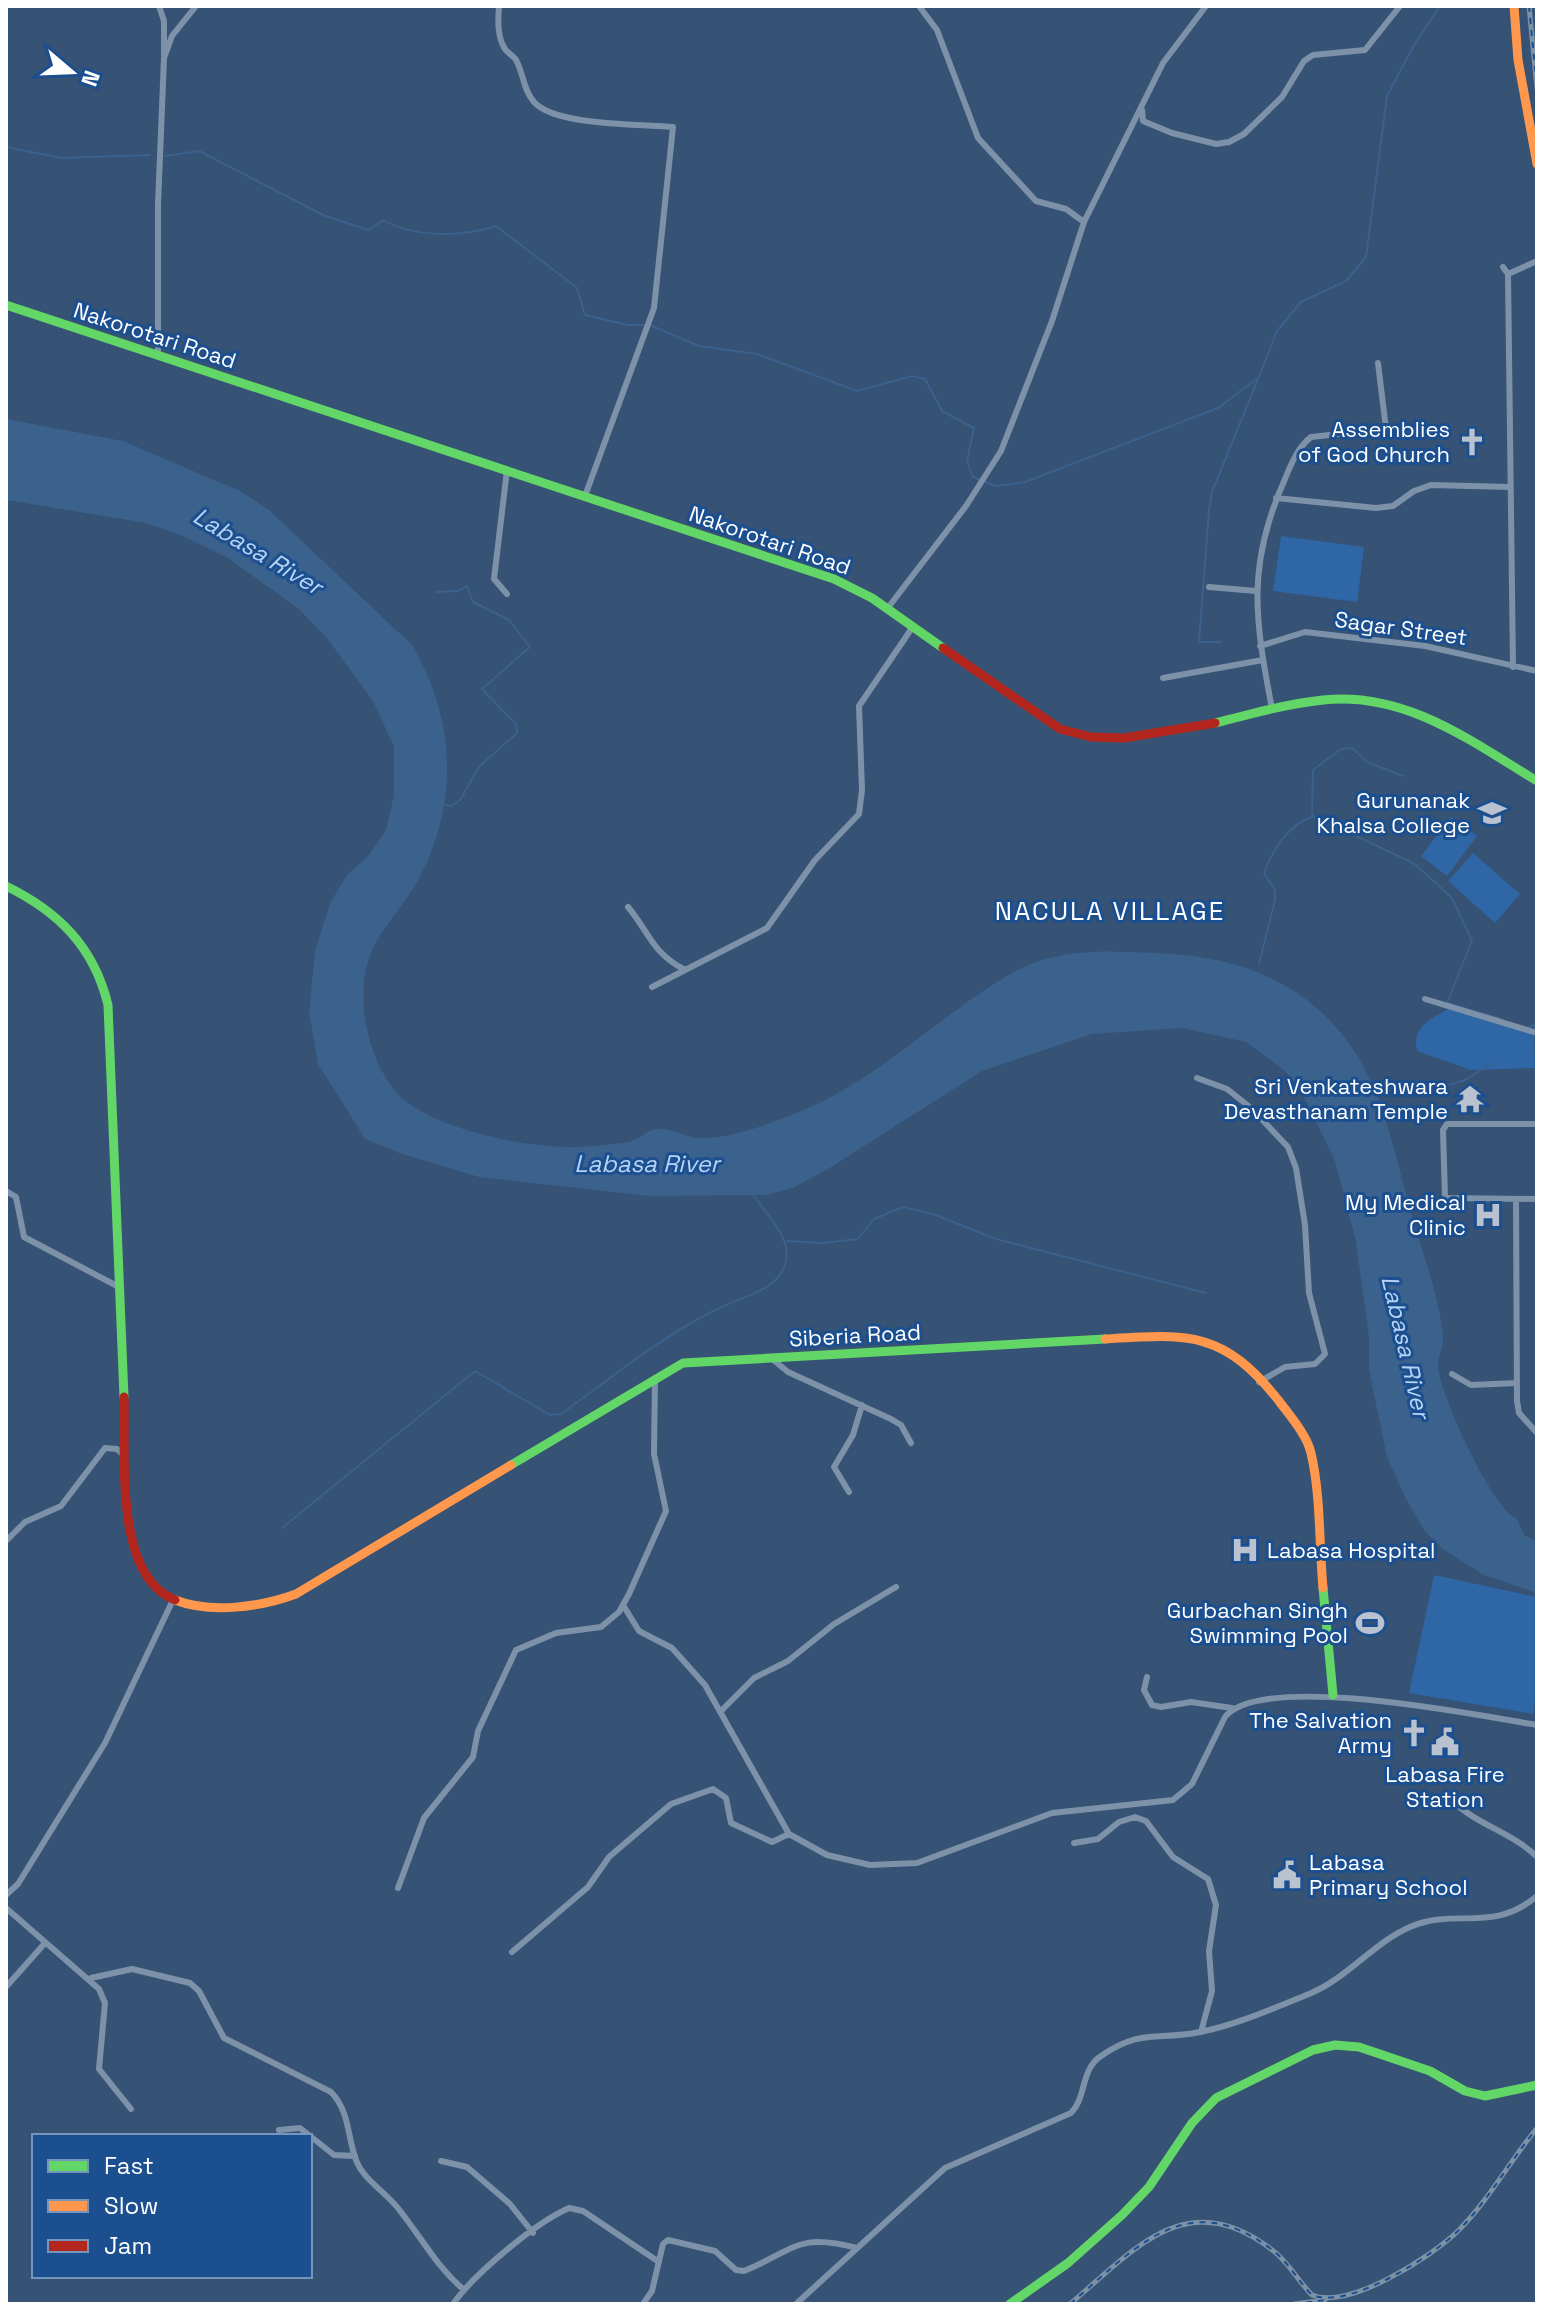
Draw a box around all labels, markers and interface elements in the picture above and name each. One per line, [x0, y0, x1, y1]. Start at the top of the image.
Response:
north arrow [32, 32, 112, 112]
text: N [75, 67, 107, 90]
street label: Nakorotari Road [70, 296, 240, 374]
place label: Assemblies of God Church [1298, 415, 1450, 468]
church icon: Assemblies of God Church [1457, 427, 1487, 457]
street label: Nakorotari Road [685, 499, 855, 581]
water label: Labasa River [188, 500, 331, 603]
street label: Sagar Street [1333, 605, 1469, 651]
place label: Gurunanak Khalsa College [1317, 786, 1470, 839]
school or university icon: Gurunanak Khalsa College [1477, 798, 1507, 828]
district label: NACULA VILLAGE [995, 894, 1225, 928]
place label: Sri Venkateshwara Devasthanam Temple [1224, 1072, 1448, 1125]
temple icon: Sri Venkateshwara Devasthanam Temple [1455, 1084, 1485, 1114]
water label: Labasa River [574, 1148, 723, 1179]
place label: My Medical Clinic [1345, 1188, 1466, 1241]
hospital icon: My Medical Clinic [1473, 1200, 1503, 1230]
water label: Labasa River [1375, 1273, 1438, 1424]
street label: Siberia Road [788, 1318, 922, 1352]
hospital icon: Labasa Hospital [1230, 1535, 1260, 1565]
place label: Labasa Hospital [1267, 1536, 1435, 1564]
place label: Gurbachan Singh Swimming Pool [1167, 1596, 1348, 1649]
sports icon: Gurbachan Singh Swimming Pool [1355, 1608, 1385, 1638]
place label: The Salvation Army [1249, 1706, 1392, 1759]
church icon: The Salvation Army [1399, 1718, 1429, 1748]
public building icon: Labasa Fire Station [1430, 1727, 1460, 1757]
place label: Labasa Fire Station [1385, 1760, 1505, 1813]
place label: Labasa Primary School [1309, 1848, 1468, 1901]
public building icon: Labasa Primary School [1272, 1860, 1302, 1890]
legend [32, 2134, 312, 2278]
text: Fast [104, 2150, 154, 2181]
text: Slow [104, 2190, 158, 2221]
text: Jam [104, 2230, 152, 2261]

